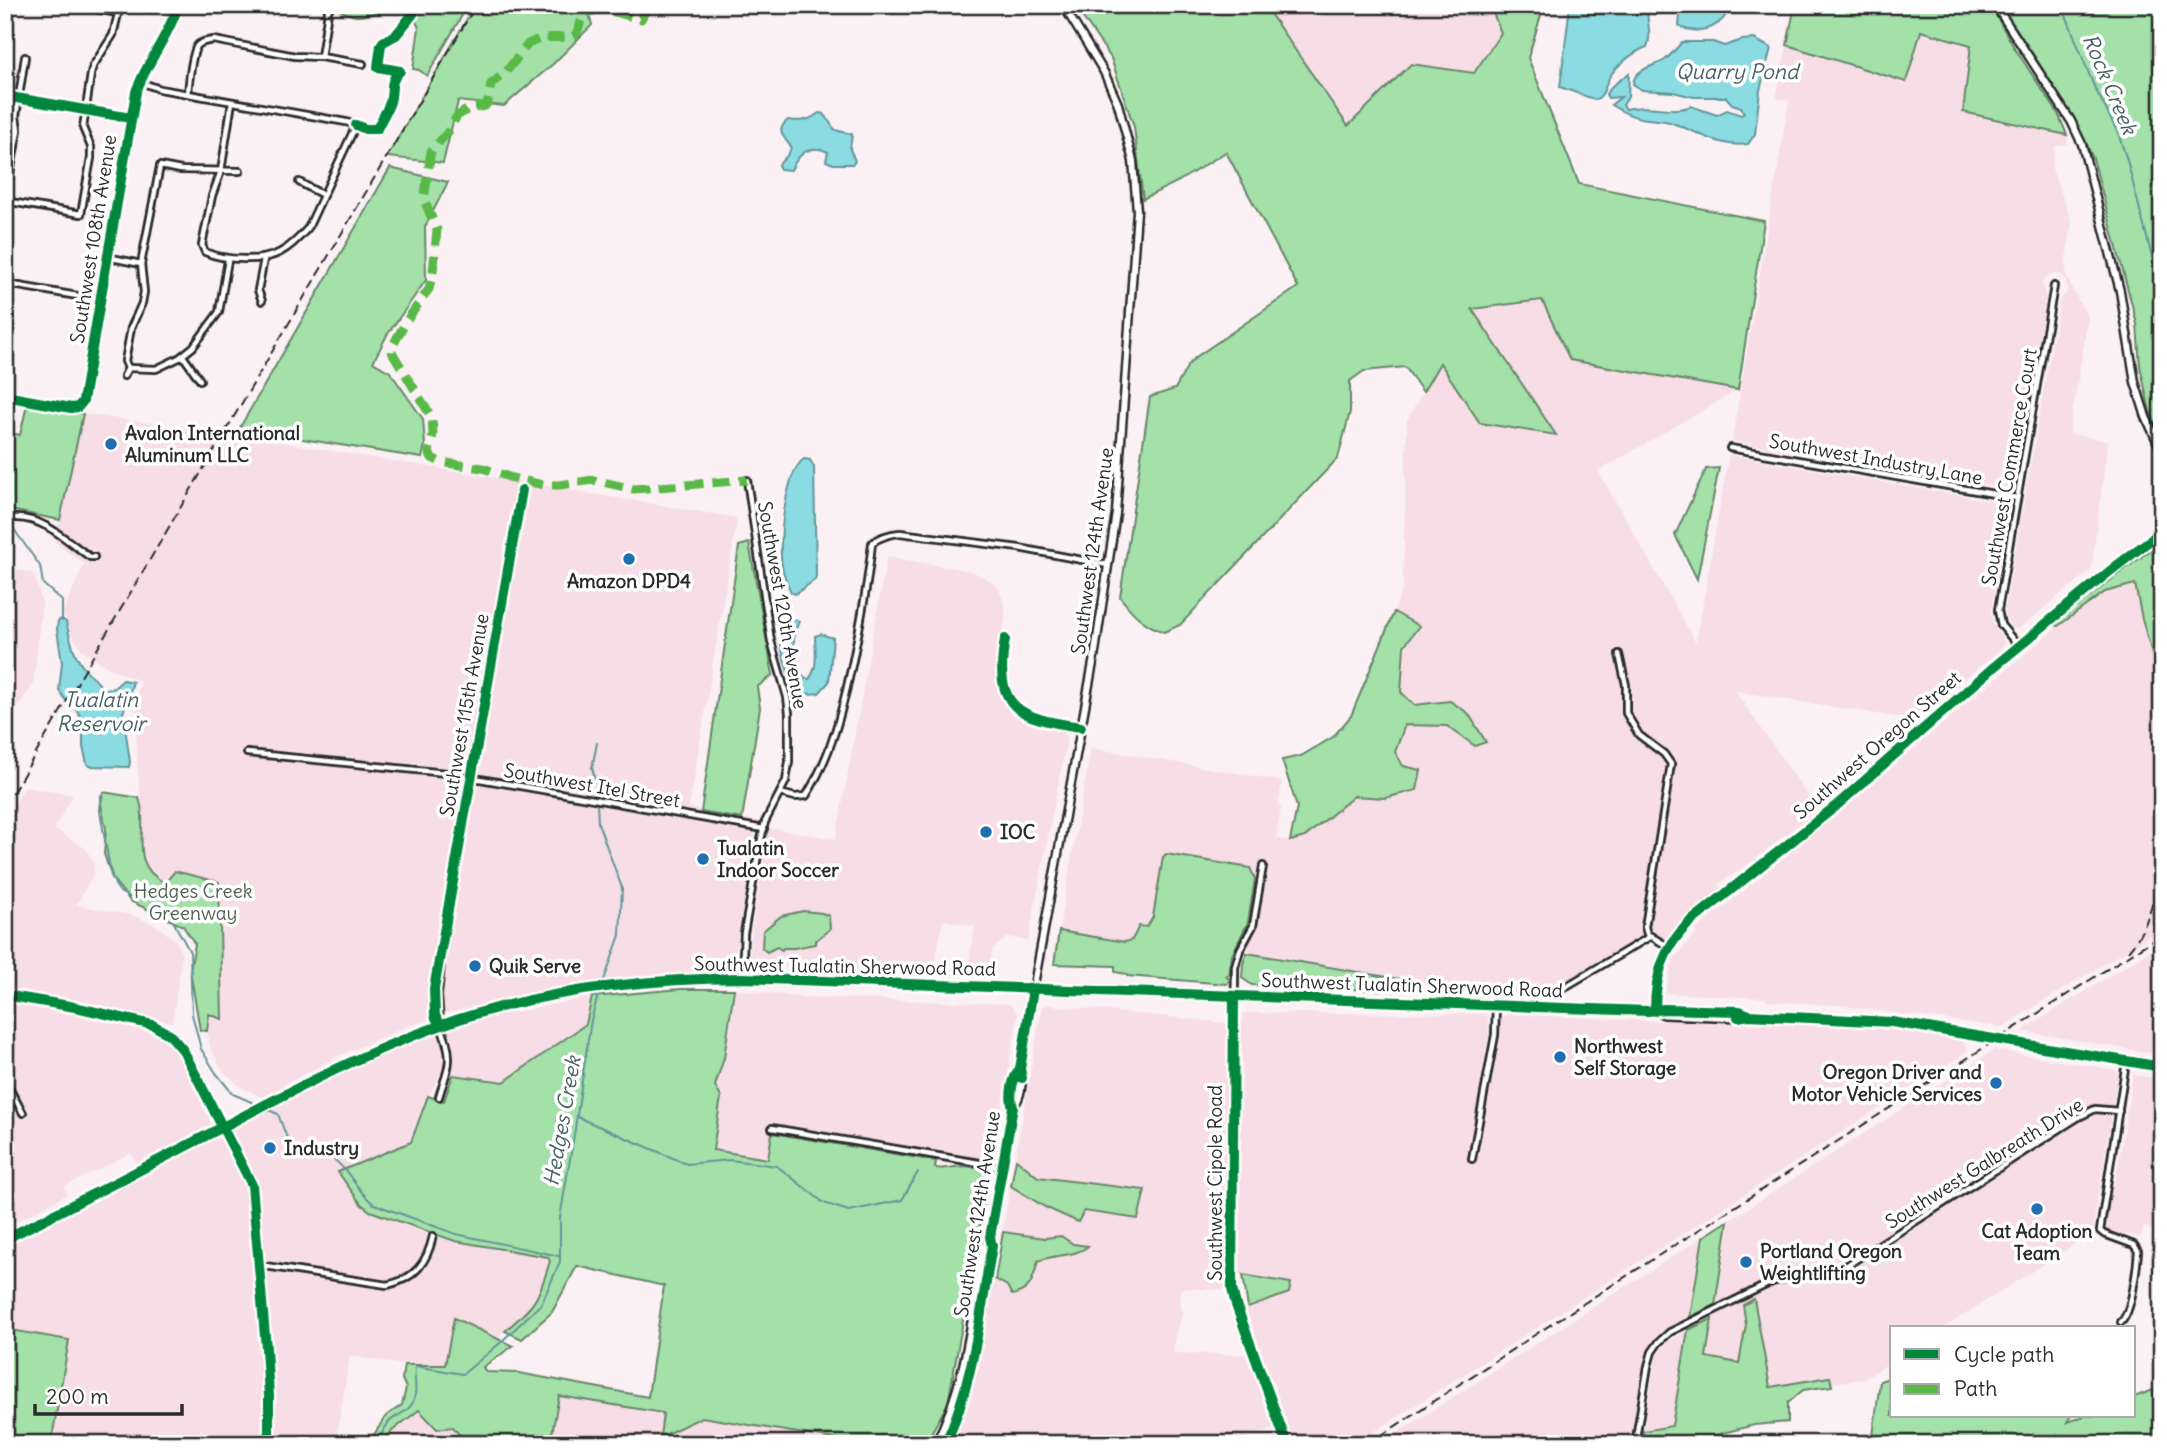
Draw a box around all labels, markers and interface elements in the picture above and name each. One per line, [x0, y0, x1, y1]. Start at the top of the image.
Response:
water label: Rock Creek [2077, 30, 2144, 139]
water label: Quarry Pond [1676, 58, 1801, 85]
street label: Southwest 108th Avenue [65, 133, 121, 345]
street label: Southwest Commerce Court [1976, 346, 2042, 588]
place label: Avalon International Aluminum LLC [125, 421, 300, 467]
street label: Southwest Industry Lane [1767, 428, 1985, 490]
marker: Avalon International Aluminum LLC [103, 436, 119, 452]
street label: Southwest 124th Avenue [1066, 446, 1118, 656]
street label: Southwest 120th Avenue [753, 499, 813, 711]
marker: Amazon DPD4 [621, 551, 637, 567]
place label: Amazon DPD4 [567, 569, 691, 593]
street label: Southwest 115th Avenue [434, 612, 494, 818]
street label: Southwest Oregon Street [1788, 666, 1966, 824]
water label: Tualatin Reservoir [57, 686, 148, 737]
street label: Southwest Itel Street [502, 758, 682, 812]
place label: IOC [1000, 820, 1036, 844]
marker: IOC [978, 824, 994, 840]
place label: Tualatin Indoor Soccer [717, 836, 839, 882]
marker: Tualatin Indoor Soccer [695, 851, 711, 867]
park label: Hedges Creek Greenway [134, 879, 253, 925]
street label: Southwest Tualatin Sherwood Road [694, 951, 996, 981]
place label: Quik Serve [489, 954, 581, 978]
marker: Quik Serve [467, 958, 483, 974]
street label: Southwest Tualatin Sherwood Road [1261, 968, 1563, 1002]
place label: Northwest Self Storage [1574, 1034, 1676, 1080]
marker: Northwest Self Storage [1552, 1049, 1568, 1065]
water label: Hedges Creek [537, 1053, 587, 1188]
place label: Oregon Driver and Motor Vehicle Services [1791, 1060, 1982, 1106]
marker: Oregon Driver and Motor Vehicle Services [1988, 1075, 2004, 1091]
street label: Southwest Cipole Road [1203, 1085, 1227, 1281]
street label: Southwest Galbreath Drive [1881, 1092, 2087, 1234]
street label: Southwest 124th Avenue [949, 1109, 1005, 1319]
place label: Industry [284, 1136, 359, 1160]
marker: Industry [262, 1140, 278, 1156]
marker: Cat Adoption Team [2029, 1201, 2045, 1217]
place label: Cat Adoption Team [1981, 1219, 2093, 1265]
place label: Portland Oregon Weightlifting [1760, 1239, 1902, 1285]
marker: Portland Oregon Weightlifting [1738, 1254, 1754, 1270]
legend [1890, 1326, 2136, 1418]
text: Cycle path [1954, 1341, 2054, 1368]
scale bar [35, 1372, 182, 1416]
text: Path [1954, 1375, 1997, 1402]
text: 200 m [46, 1383, 109, 1410]

